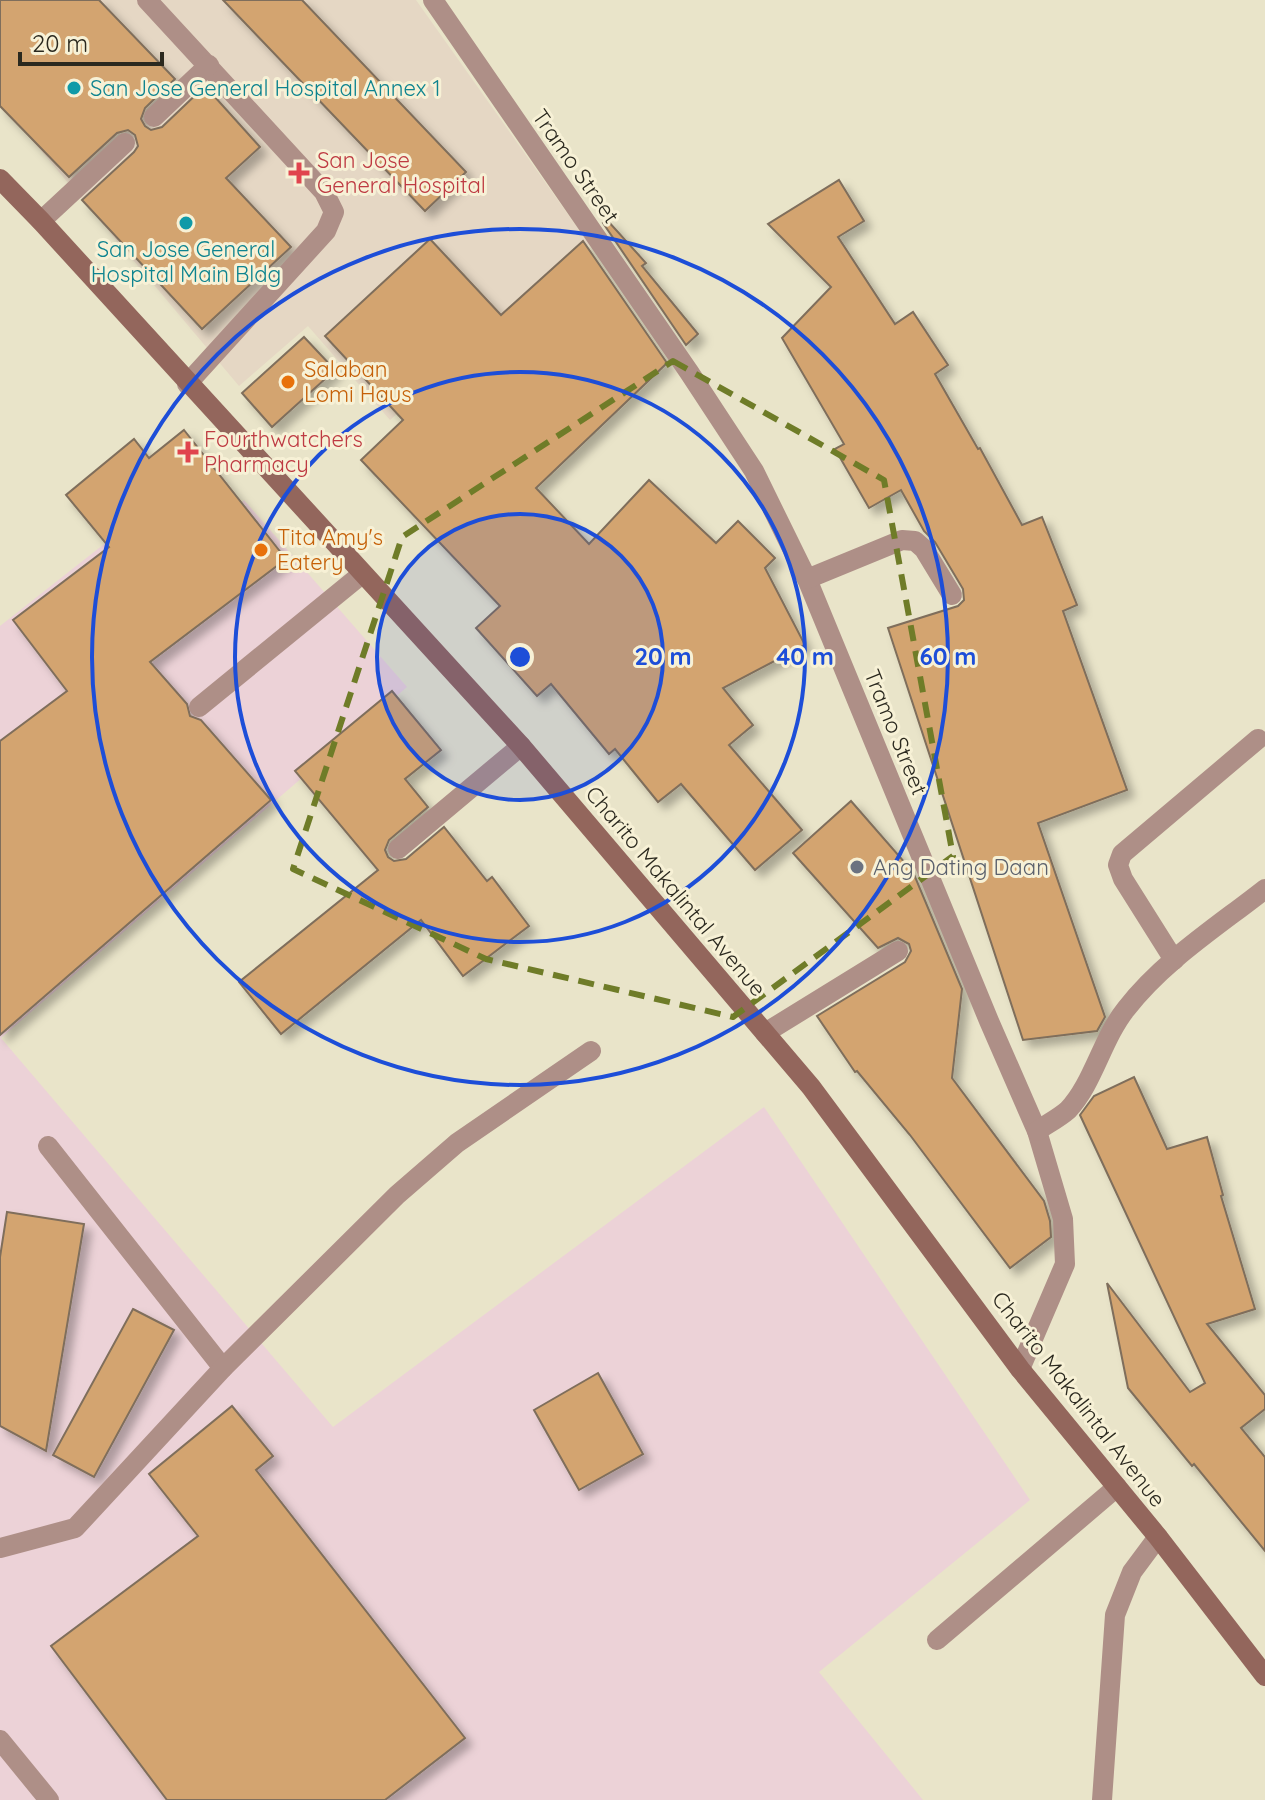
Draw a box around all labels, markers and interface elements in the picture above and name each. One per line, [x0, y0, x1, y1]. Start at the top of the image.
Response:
scale bar [20, 16, 162, 66]
text: 20 m [32, 28, 88, 58]
place label: San Jose General Hospital Annex 1 [90, 74, 441, 102]
marker: San Jose General Hospital Annex 1 [65, 79, 83, 97]
street label: Tramo Street [526, 103, 626, 229]
place label: San Jose General Hospital [317, 146, 486, 199]
marker: San Jose General Hospital [288, 162, 310, 184]
marker: San Jose General Hospital Main Bldg [177, 214, 195, 232]
place label: San Jose General Hospital Main Bldg [91, 235, 281, 288]
place label: Salaban Lomi Haus [304, 355, 412, 408]
marker: Salaban Lomi Haus [279, 373, 297, 391]
place label: Fourthwatchers Pharmacy [204, 425, 363, 478]
marker: Fourthwatchers Pharmacy [179, 443, 197, 461]
place label: Tita Amy's Eatery [277, 523, 383, 576]
marker: Tita Amy's Eatery [252, 541, 270, 559]
text: 20 m [634, 641, 692, 671]
text: 40 m [776, 641, 834, 671]
text: 60 m [920, 641, 976, 671]
centre of rings [506, 643, 534, 671]
street label: Tramo Street [858, 665, 934, 799]
street label: Charito Makalintal Avenue [580, 780, 772, 1002]
place label: Ang Dating Daan [873, 853, 1049, 881]
marker: Ang Dating Daan [848, 858, 866, 876]
street label: Charito Makalintal Avenue [986, 1286, 1172, 1512]

